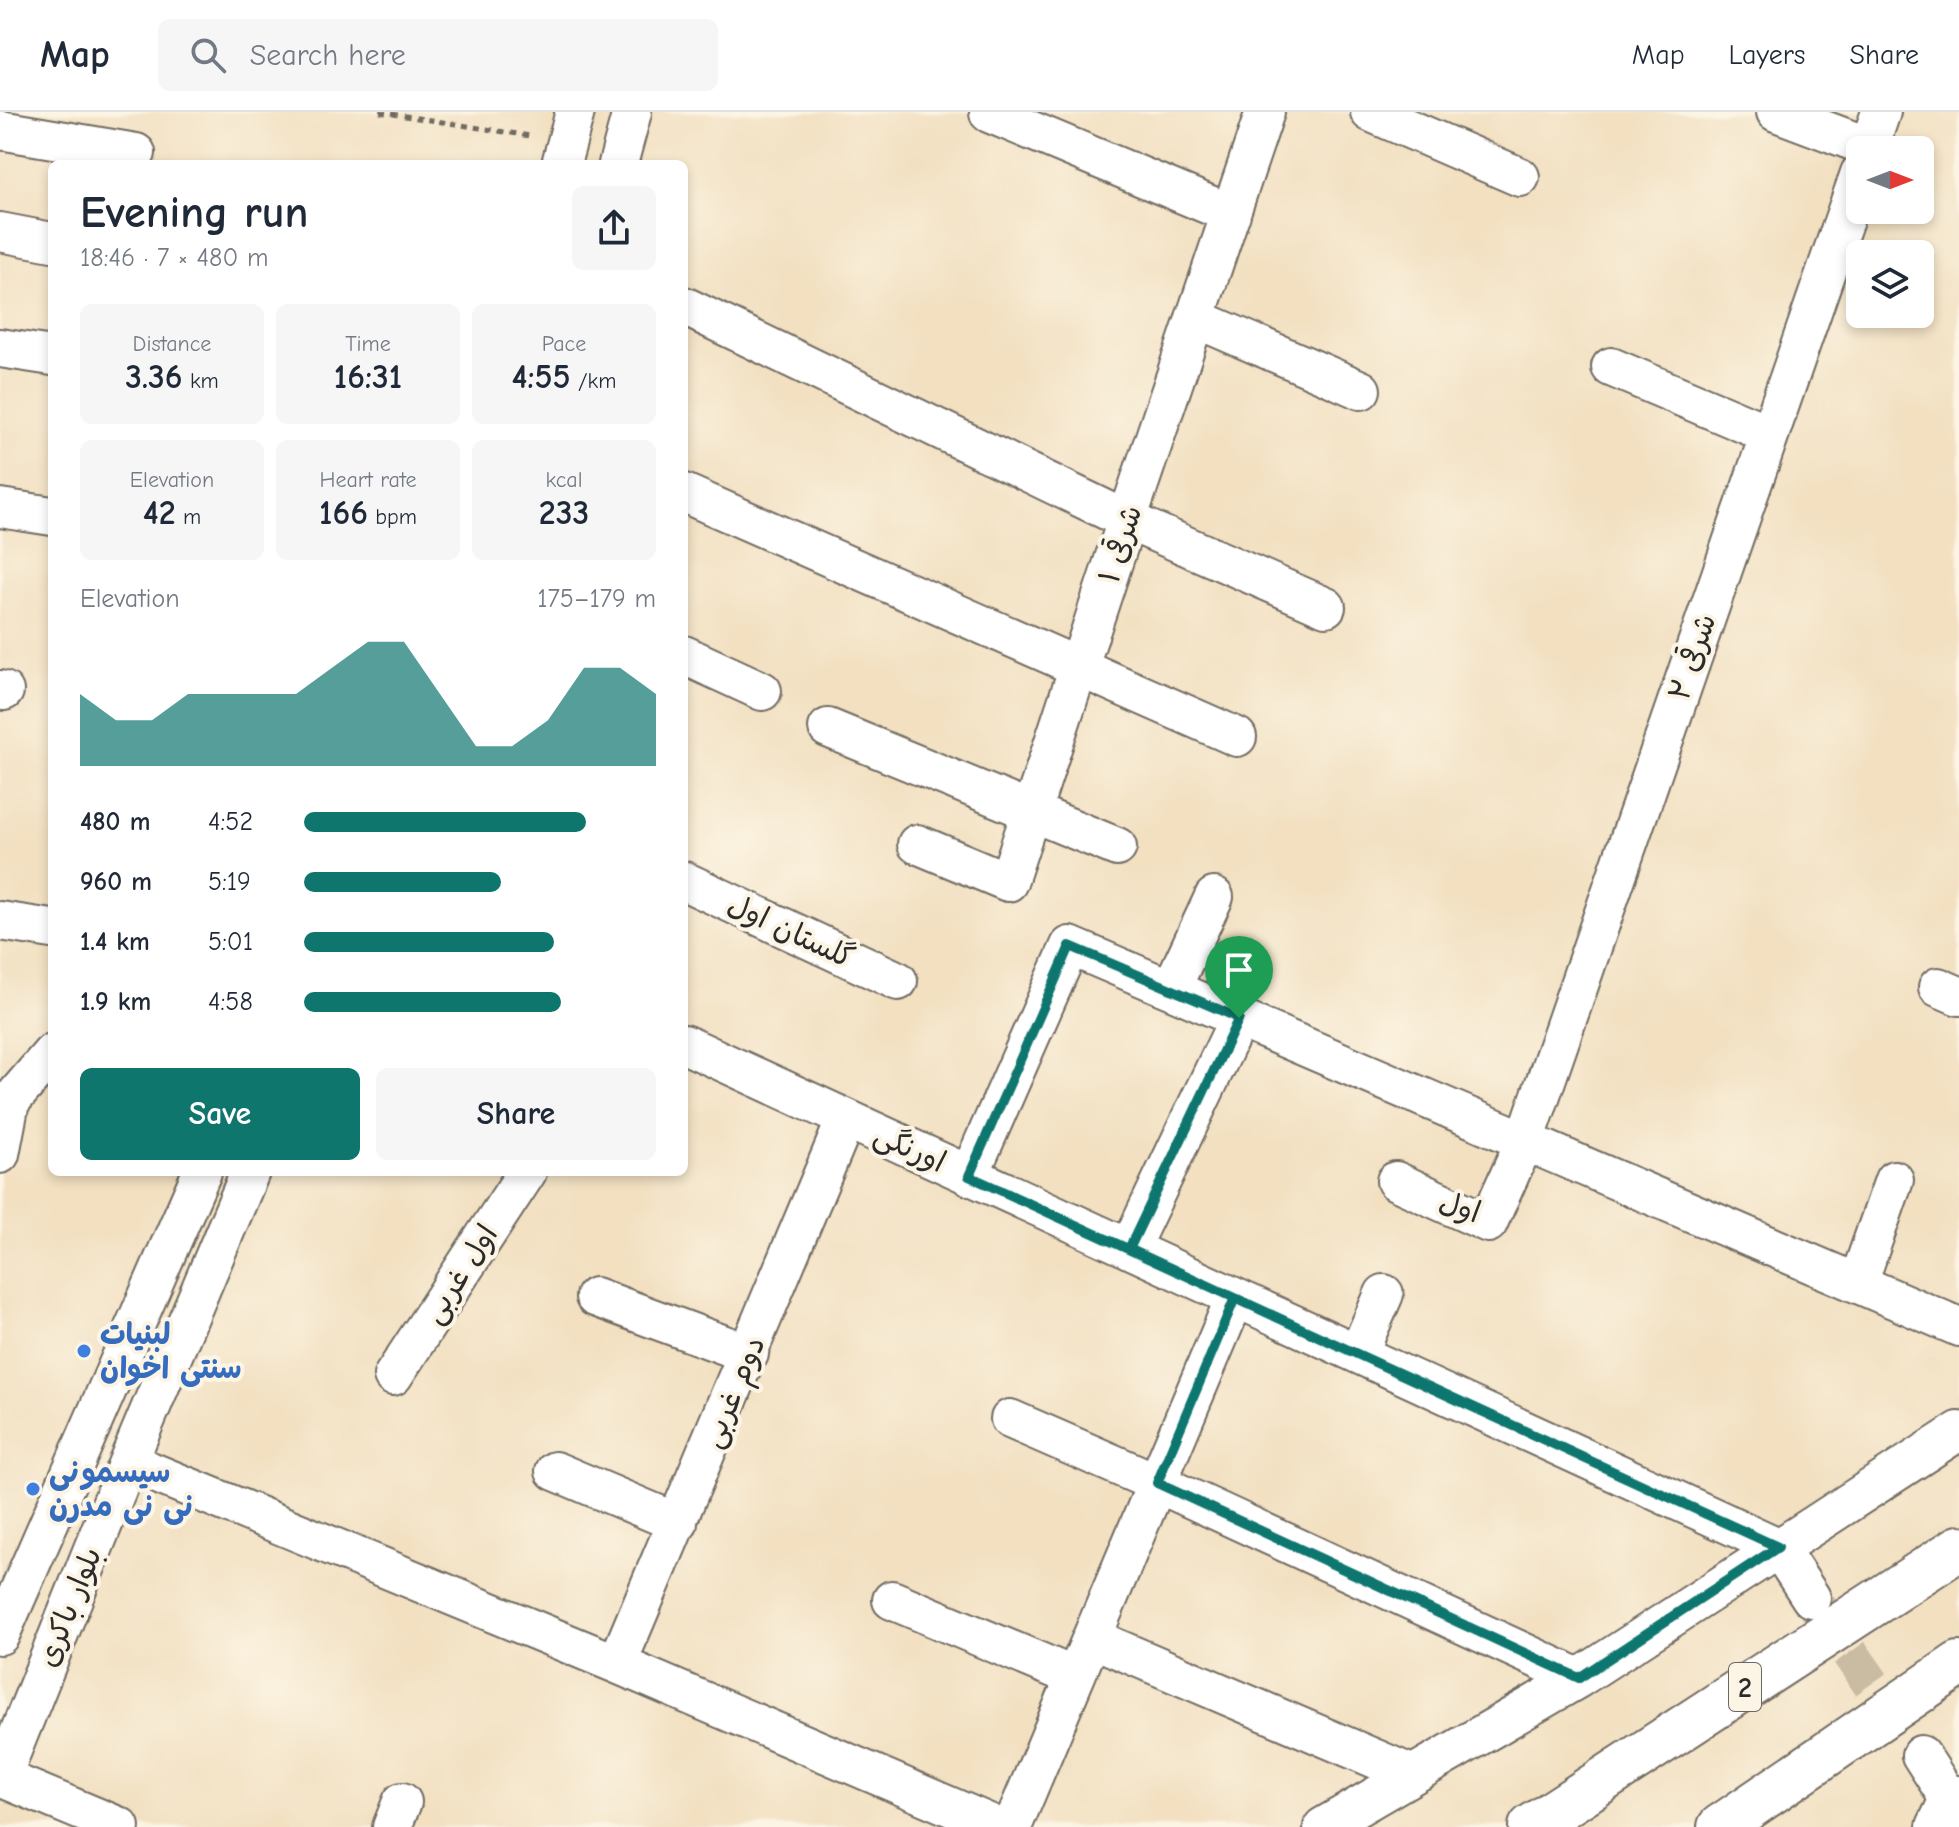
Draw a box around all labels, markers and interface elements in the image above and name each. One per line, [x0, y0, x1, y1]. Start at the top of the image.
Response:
search box [158, 19, 718, 91]
text: Map [40, 33, 110, 77]
icon: search [186, 33, 230, 77]
text: Search here [250, 38, 406, 73]
text: Map [1632, 39, 1685, 71]
text: Layers [1729, 39, 1805, 71]
text: Share [1849, 39, 1919, 71]
north arrow [1846, 136, 1934, 224]
map controls [1846, 136, 1934, 328]
button: share [572, 186, 656, 270]
text: Evening run [80, 187, 308, 238]
button: layers [1846, 240, 1934, 328]
text: 18:46 · 7 × 480 m [80, 243, 268, 273]
text: Distance [133, 331, 211, 357]
text: Time [345, 331, 391, 357]
text: Pace [542, 331, 586, 357]
text: 3.36 [125, 357, 183, 397]
text: 16:31 [334, 357, 402, 397]
text: 4:55 [512, 357, 571, 397]
text: km [183, 368, 219, 394]
text: /km [571, 368, 616, 394]
text: Elevation [130, 467, 214, 493]
text: Heart rate [320, 467, 417, 493]
text: kcal [546, 467, 582, 493]
text: 42 [143, 493, 176, 533]
text: 166 [319, 493, 368, 533]
text: 233 [539, 493, 589, 533]
street label: ۱ شرقی [1091, 500, 1149, 588]
text: m [176, 504, 201, 530]
text: bpm [368, 504, 417, 530]
text: Elevation [80, 584, 180, 614]
text: 175–179 m [537, 584, 656, 614]
street label: ۲ شرقی [1660, 609, 1724, 705]
text: 480 m [80, 807, 150, 837]
text: 4:52 [208, 807, 253, 837]
text: 960 m [80, 867, 152, 897]
text: 5:19 [208, 867, 251, 897]
street label: گلستان اول [722, 887, 860, 976]
text: 1.4 km [80, 927, 150, 957]
text: 5:01 [208, 927, 253, 957]
pin [1205, 936, 1273, 1018]
icon: arrive [1217, 948, 1261, 992]
text: 1.9 km [80, 987, 151, 1017]
text: 4:58 [208, 987, 253, 1017]
button: Save [80, 1068, 360, 1160]
button: Share [376, 1068, 656, 1160]
street label: اورنگی [868, 1117, 951, 1181]
street label: اول [1435, 1184, 1485, 1231]
street label: اول غربی [416, 1218, 506, 1331]
place label: لبنیات سنتی اخوان [100, 1317, 242, 1387]
street label: دوم غربی [694, 1331, 777, 1455]
marker: لبنیات سنتی اخوان [75, 1342, 93, 1360]
place label: سیسمونی نی نی مدرن [49, 1455, 193, 1525]
marker: سیسمونی نی نی مدرن [24, 1480, 42, 1498]
street label: بلوار باکری [30, 1542, 109, 1672]
road number: 2 [1729, 1663, 1761, 1711]

